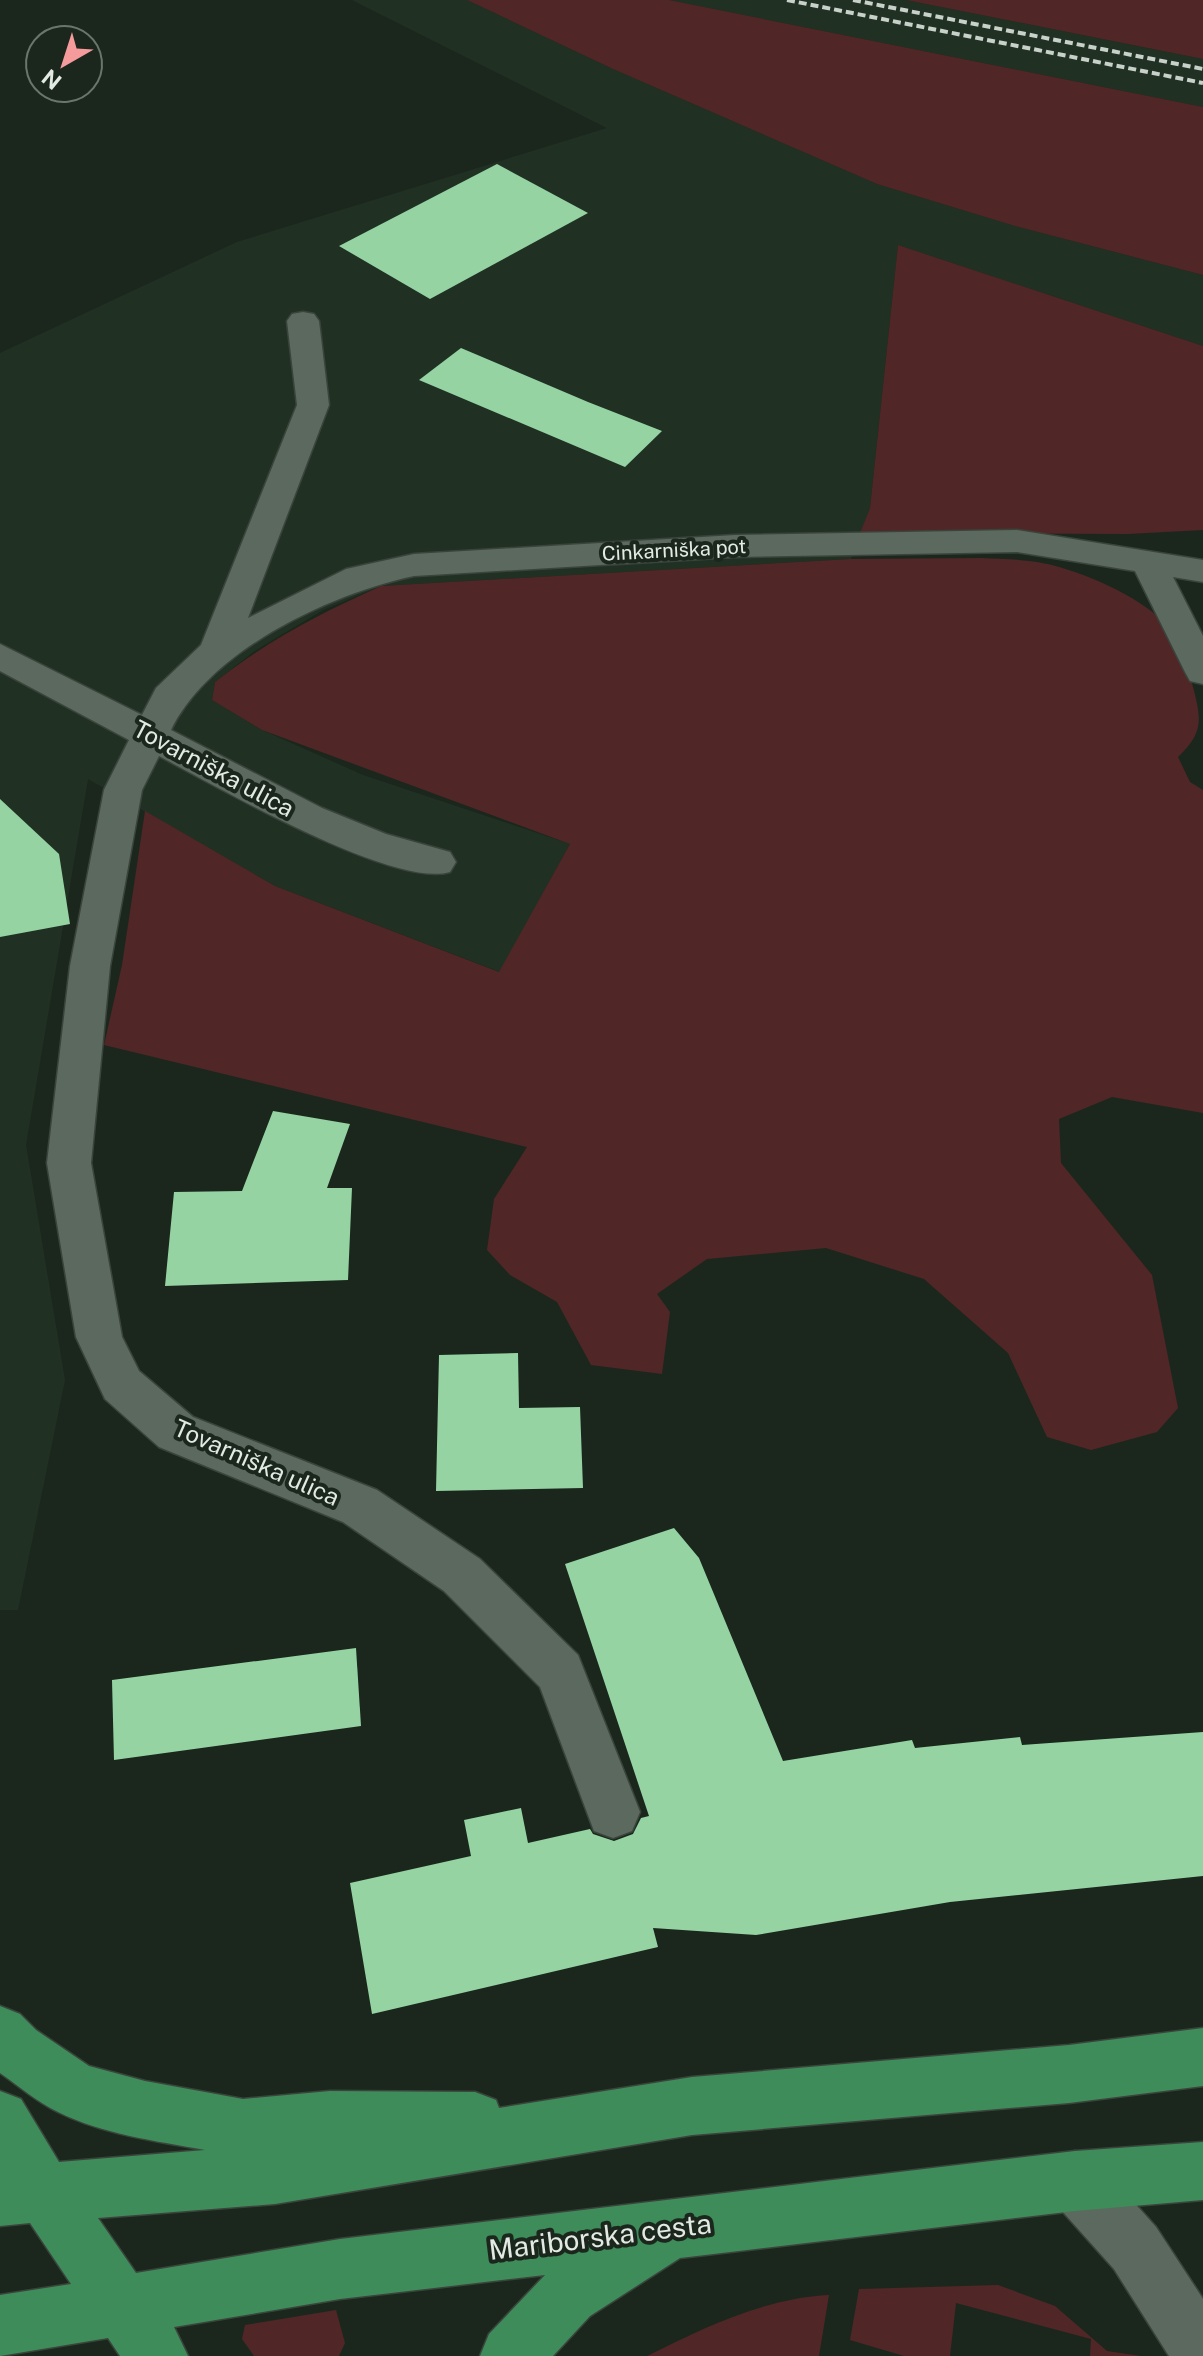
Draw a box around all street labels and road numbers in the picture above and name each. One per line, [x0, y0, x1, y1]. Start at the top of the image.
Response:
street label: Cinkarniška pot [601, 534, 747, 566]
street label: Tovarniška ulica [129, 714, 299, 822]
street label: Tovarniška ulica [170, 1413, 344, 1511]
street label: Mariborska cesta [487, 2206, 713, 2266]

